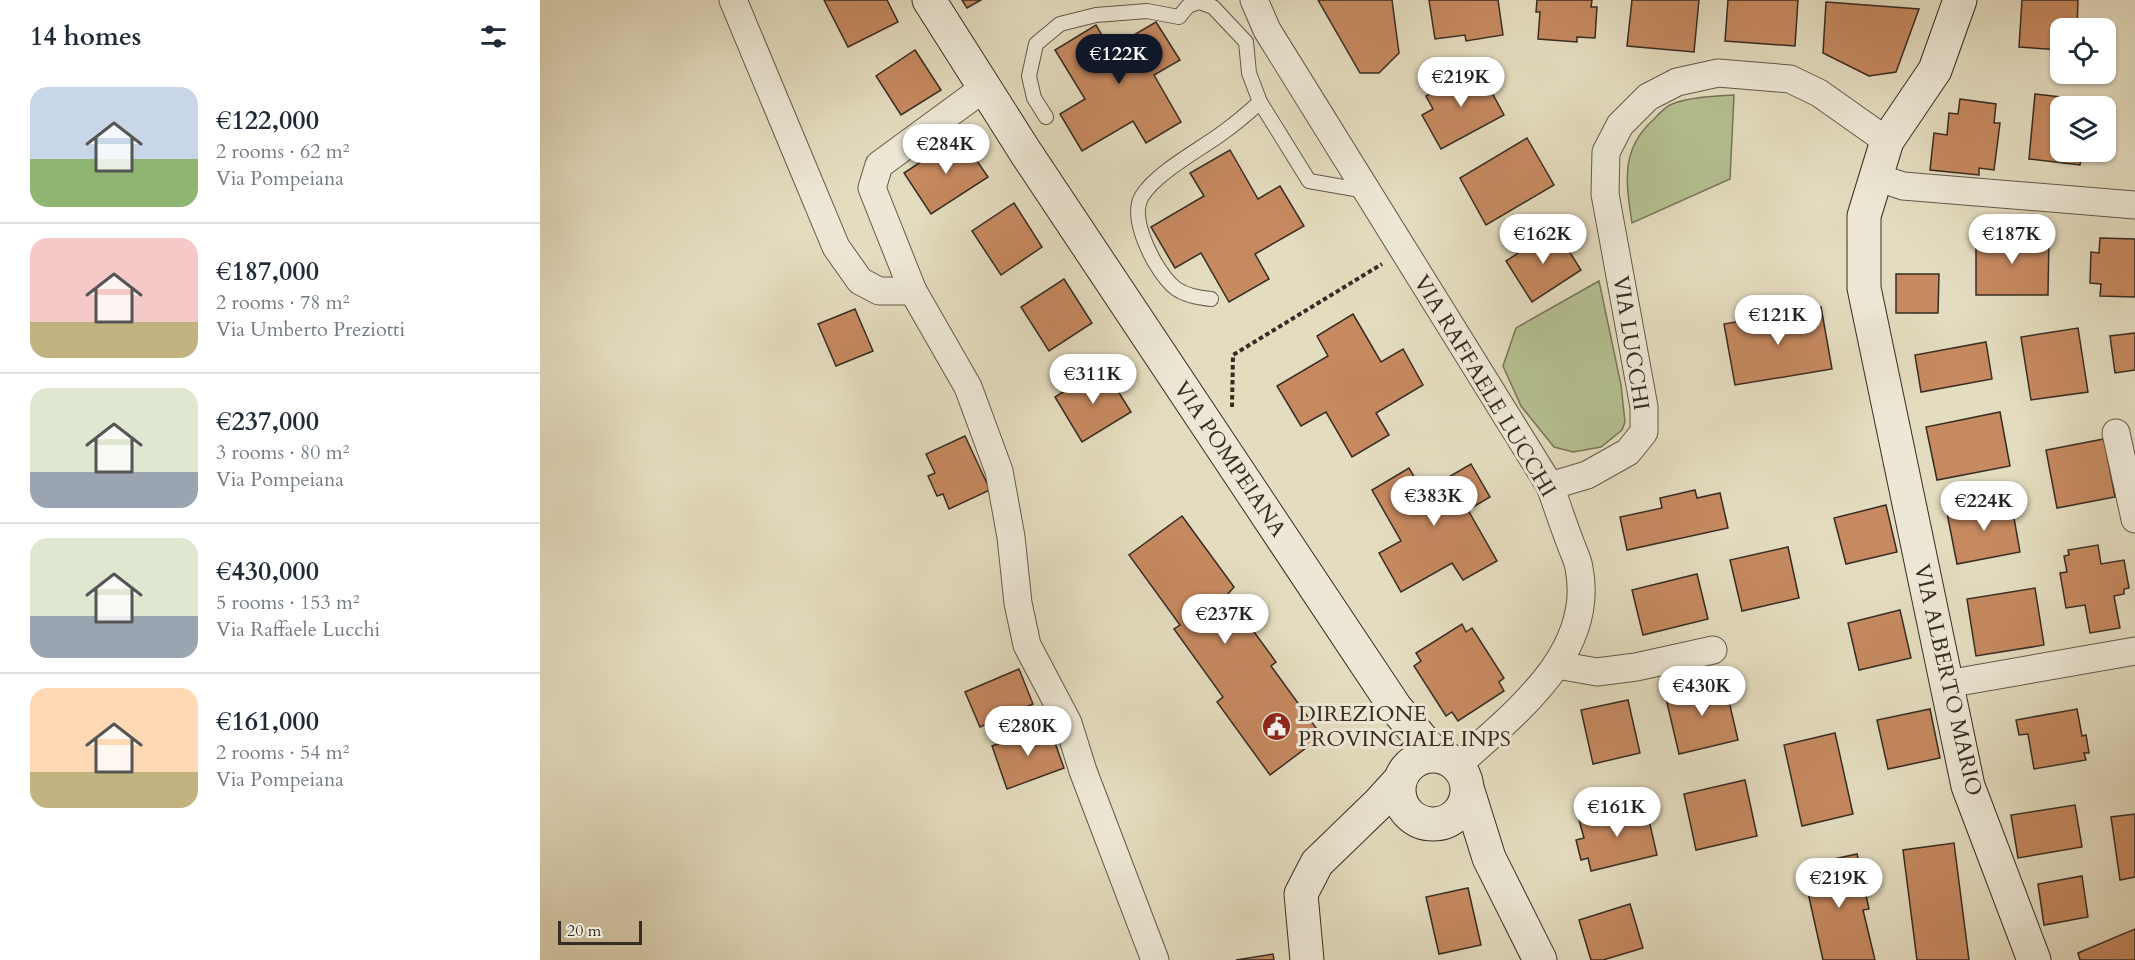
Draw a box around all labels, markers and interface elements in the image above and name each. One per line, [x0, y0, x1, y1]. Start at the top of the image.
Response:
map controls [2050, 18, 2116, 162]
button: locate [2050, 18, 2116, 84]
text: 14 homes [30, 19, 141, 54]
icon: filters [477, 20, 510, 53]
pin: €122K [1077, 34, 1161, 85]
text: €122K [1090, 40, 1148, 67]
pin: €219K [1419, 57, 1503, 108]
text: €219K [1432, 63, 1490, 90]
button: layers [2050, 96, 2116, 162]
text: €122,000 [216, 103, 319, 138]
icon: home [78, 111, 150, 183]
pin: €284K [904, 124, 988, 175]
text: €284K [917, 130, 975, 157]
text: 2 rooms · 62 m² [216, 138, 349, 165]
text: Via Pompeiana [216, 165, 344, 192]
pin: €162K [1501, 214, 1585, 265]
pin: €187K [1970, 214, 2054, 265]
text: €162K [1514, 220, 1572, 247]
text: €187K [1983, 220, 2041, 247]
text: €187,000 [216, 254, 319, 289]
icon: home [78, 262, 150, 334]
street label: VIA RAFFAELE LUCCHI [1407, 269, 1563, 503]
street label: VIA LUCCHI [1606, 273, 1656, 413]
text: 2 rooms · 78 m² [216, 289, 349, 316]
pin: €121K [1736, 295, 1820, 346]
text: €121K [1749, 301, 1807, 328]
text: Via Umberto Preziotti [216, 316, 405, 343]
pin: €311K [1051, 354, 1135, 405]
text: €311K [1064, 360, 1122, 387]
street label: VIA POMPEIANA [1167, 375, 1294, 543]
text: €237,000 [216, 404, 319, 439]
icon: home [78, 412, 150, 484]
text: 3 rooms · 80 m² [216, 439, 349, 466]
text: Via Pompeiana [216, 466, 344, 493]
pin: €383K [1392, 476, 1476, 527]
pin: €224K [1942, 481, 2026, 532]
text: €383K [1405, 482, 1463, 509]
text: €224K [1955, 487, 2013, 514]
text: €430,000 [216, 554, 319, 589]
street label: VIA ALBERTO MARIO [1907, 561, 1989, 799]
icon: home [78, 562, 150, 634]
text: 5 rooms · 153 m² [216, 589, 360, 616]
pin: €237K [1183, 594, 1267, 645]
text: €237K [1196, 600, 1254, 627]
text: Via Raffaele Lucchi [216, 616, 380, 643]
pin: €430K [1660, 666, 1744, 717]
text: €430K [1673, 672, 1731, 699]
place label: DIREZIONE PROVINCIALE INPS [1298, 699, 1511, 754]
text: €161,000 [216, 704, 319, 739]
pin: €280K [986, 706, 1070, 757]
public building icon: DIREZIONE PROVINCIALE INPS [1261, 711, 1293, 743]
icon: home [78, 712, 150, 784]
text: €280K [999, 712, 1057, 739]
text: 2 rooms · 54 m² [216, 739, 349, 766]
text: Via Pompeiana [216, 766, 344, 793]
pin: €161K [1575, 787, 1659, 838]
text: €161K [1588, 793, 1646, 820]
pin: €219K [1797, 858, 1881, 909]
text: €219K [1810, 864, 1868, 891]
scale bar [558, 918, 642, 946]
text: 20 m [567, 920, 601, 942]

